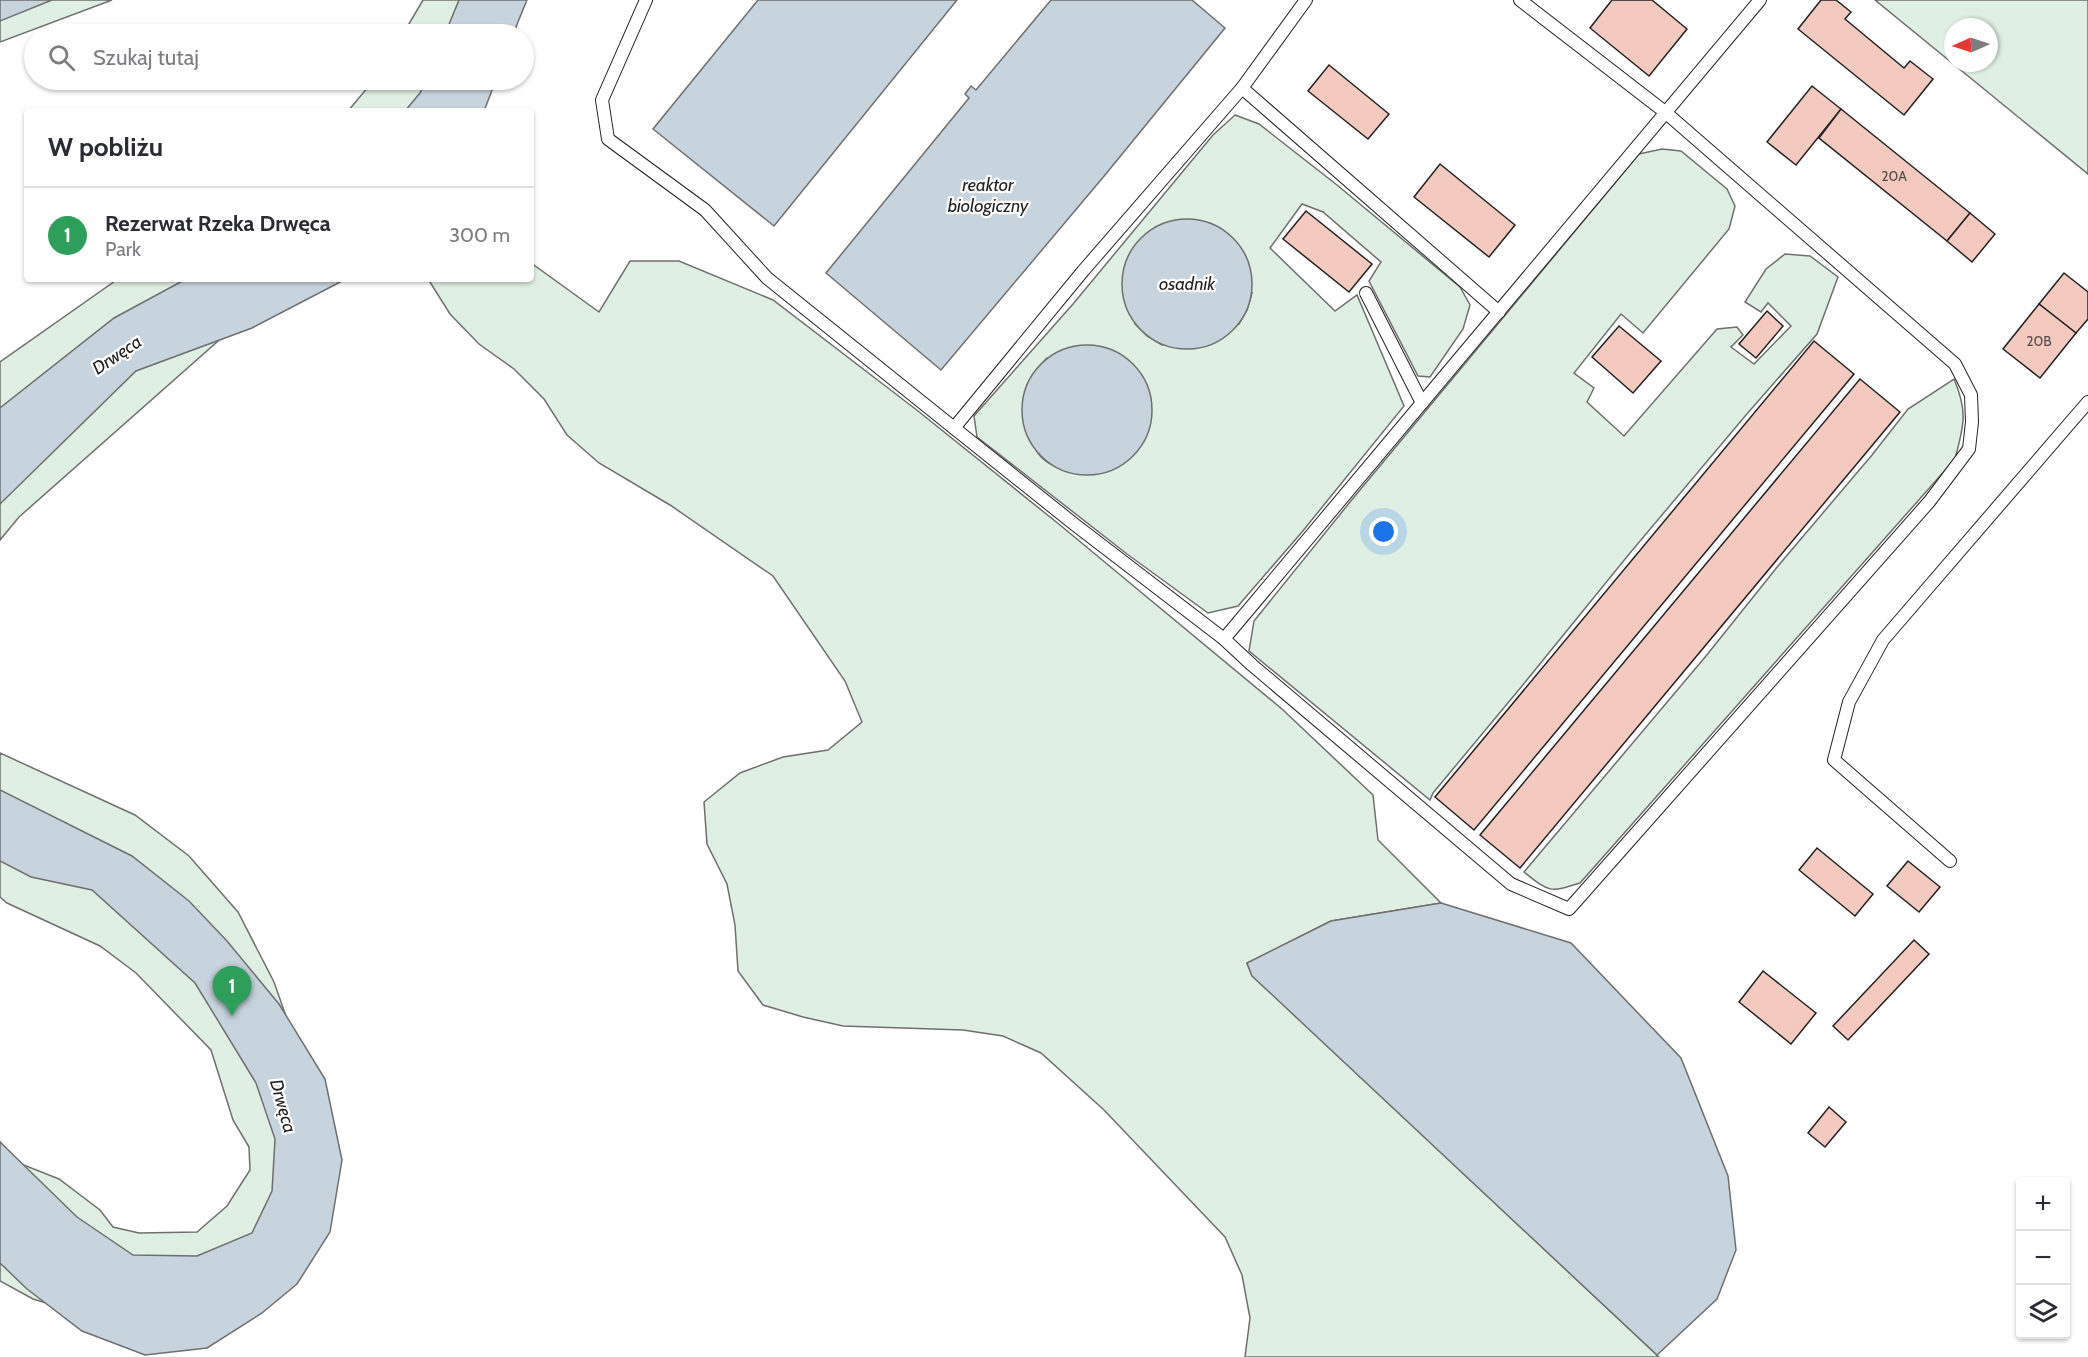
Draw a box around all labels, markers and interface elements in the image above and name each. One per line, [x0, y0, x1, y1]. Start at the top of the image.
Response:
north arrow [1944, 18, 1998, 72]
search box [24, 24, 534, 90]
icon: search [45, 41, 78, 74]
text: Szukaj tutaj [93, 44, 199, 71]
text: W pobliżu [48, 131, 163, 163]
house number: 20A [1881, 167, 1907, 185]
water label: reaktor biologiczny [948, 174, 1029, 217]
text: Rezerwat Rzeka Drwęca [105, 210, 331, 237]
text: 1 [64, 223, 71, 247]
text: 300 m [449, 223, 510, 247]
text: Park [105, 237, 141, 261]
water label: osadnik [1159, 273, 1216, 295]
water label: Drwęca [88, 331, 146, 379]
house number: 20B [2026, 332, 2052, 350]
your location [1369, 517, 1398, 546]
pin: 1 [212, 966, 252, 1016]
water label: Drwęca [265, 1077, 301, 1135]
map controls [2016, 1177, 2070, 1339]
button: + [2016, 1177, 2070, 1231]
button: − [2016, 1231, 2070, 1285]
button: layers [2016, 1285, 2070, 1339]

